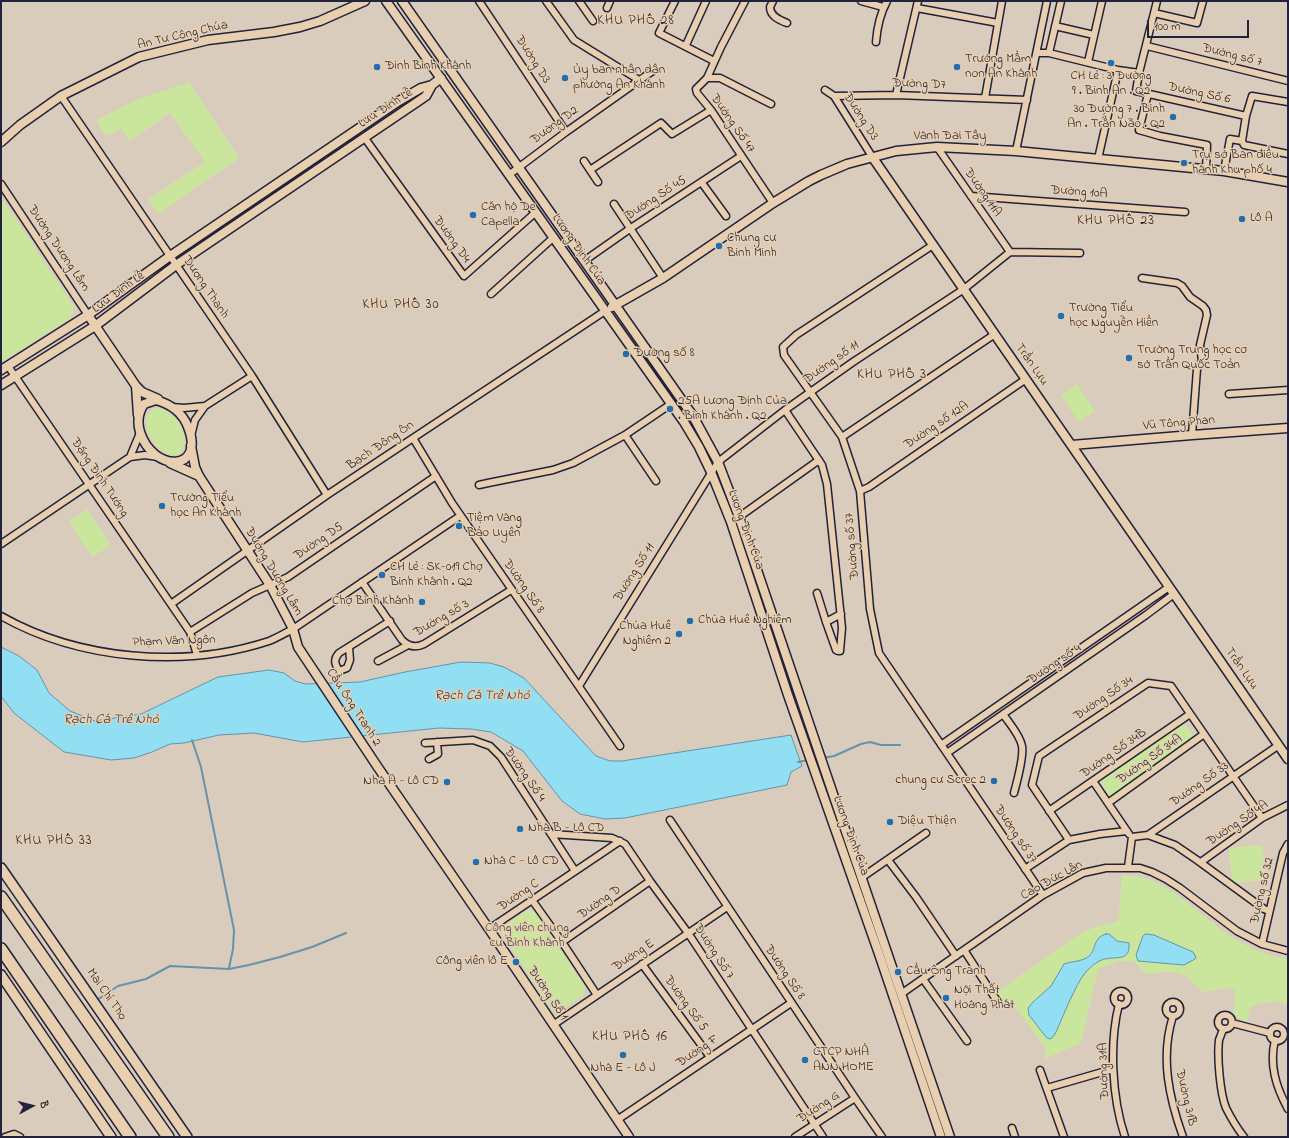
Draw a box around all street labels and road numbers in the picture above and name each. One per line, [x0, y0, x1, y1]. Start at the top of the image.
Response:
street label: An Tư Công Chúa [136, 18, 230, 54]
street label: Đường D3 [511, 33, 553, 87]
street label: Đường số 7 [1200, 41, 1264, 71]
street label: Đường D7 [892, 76, 946, 94]
street label: Đường Số 6 [1166, 80, 1232, 108]
street label: Lưu Đình Lễ [356, 86, 416, 132]
street label: Đường D3 [839, 90, 881, 144]
street label: Đường Số 47 [706, 92, 758, 156]
street label: Đường D2 [528, 103, 582, 149]
street label: Vành Đai Tây [914, 129, 986, 145]
street label: Đường 11A [960, 166, 1004, 220]
street label: Đường Số 45 [622, 173, 690, 225]
street label: Đường 10A [1050, 183, 1108, 203]
street label: Đường Dương Lâm [23, 203, 93, 295]
street label: Lương Định Của [548, 211, 608, 289]
street label: Đường D4 [429, 214, 473, 266]
street label: Dương Thanh [178, 254, 232, 322]
street label: Lưu Đình Lễ [90, 269, 148, 317]
street label: Đường số 11 [801, 338, 863, 388]
street label: Trần Lựu [1011, 341, 1051, 389]
street label: Đường số 12A [902, 399, 972, 453]
street label: Vũ Tông Phan [1142, 413, 1216, 435]
street label: Bạch Đông Ôn [344, 418, 418, 474]
street label: Đặng Đình Tướng [67, 435, 131, 521]
street label: Lương Định Của [723, 488, 767, 572]
street label: Đường số 37 [842, 512, 864, 580]
street label: Đường D5 [291, 520, 347, 564]
street label: Đường Dương Lâm [240, 525, 306, 619]
street label: Đường Số 11 [611, 541, 659, 605]
street label: Đường Số 8 [499, 557, 547, 617]
street label: Đường số 3 [412, 597, 472, 641]
street label: Phạm Văn Ngôn [132, 633, 216, 651]
street label: Đường số 4 [1025, 641, 1085, 689]
street label: Trần Lựu [1221, 645, 1261, 693]
street label: Cầu Ông Tranh 2 [322, 666, 384, 750]
street label: Đường Số 34 [1071, 673, 1137, 725]
street label: Đường Số 34B [1078, 726, 1150, 782]
street label: Đường Số 34A [1114, 732, 1186, 788]
street label: Đường Số 4 [500, 745, 548, 805]
street label: Đường Số 33 [1168, 759, 1232, 811]
street label: Lương Định Của [828, 794, 872, 878]
street label: Đường Số 4A [1204, 798, 1272, 850]
street label: Đường số 37 [990, 803, 1040, 867]
street label: Đường số 32 [1248, 856, 1278, 926]
street label: Cao Đức Lân [1018, 858, 1086, 904]
street label: Đường C [495, 877, 543, 915]
street label: Đường D [576, 883, 624, 923]
street label: Đường Số 7 [689, 921, 737, 983]
street label: Đường E [610, 936, 658, 976]
street label: Đường Số 8 [760, 943, 808, 1003]
street label: Đường Số 1 [523, 964, 571, 1024]
street label: Mai Chí Thọ [82, 966, 130, 1024]
street label: Đường Số 5 [660, 973, 710, 1035]
street label: Đường F [674, 1032, 722, 1072]
street label: Đường 31A [1096, 1042, 1114, 1100]
street label: Đường 31B [1171, 1068, 1199, 1128]
street label: Đường G [795, 1089, 843, 1127]

